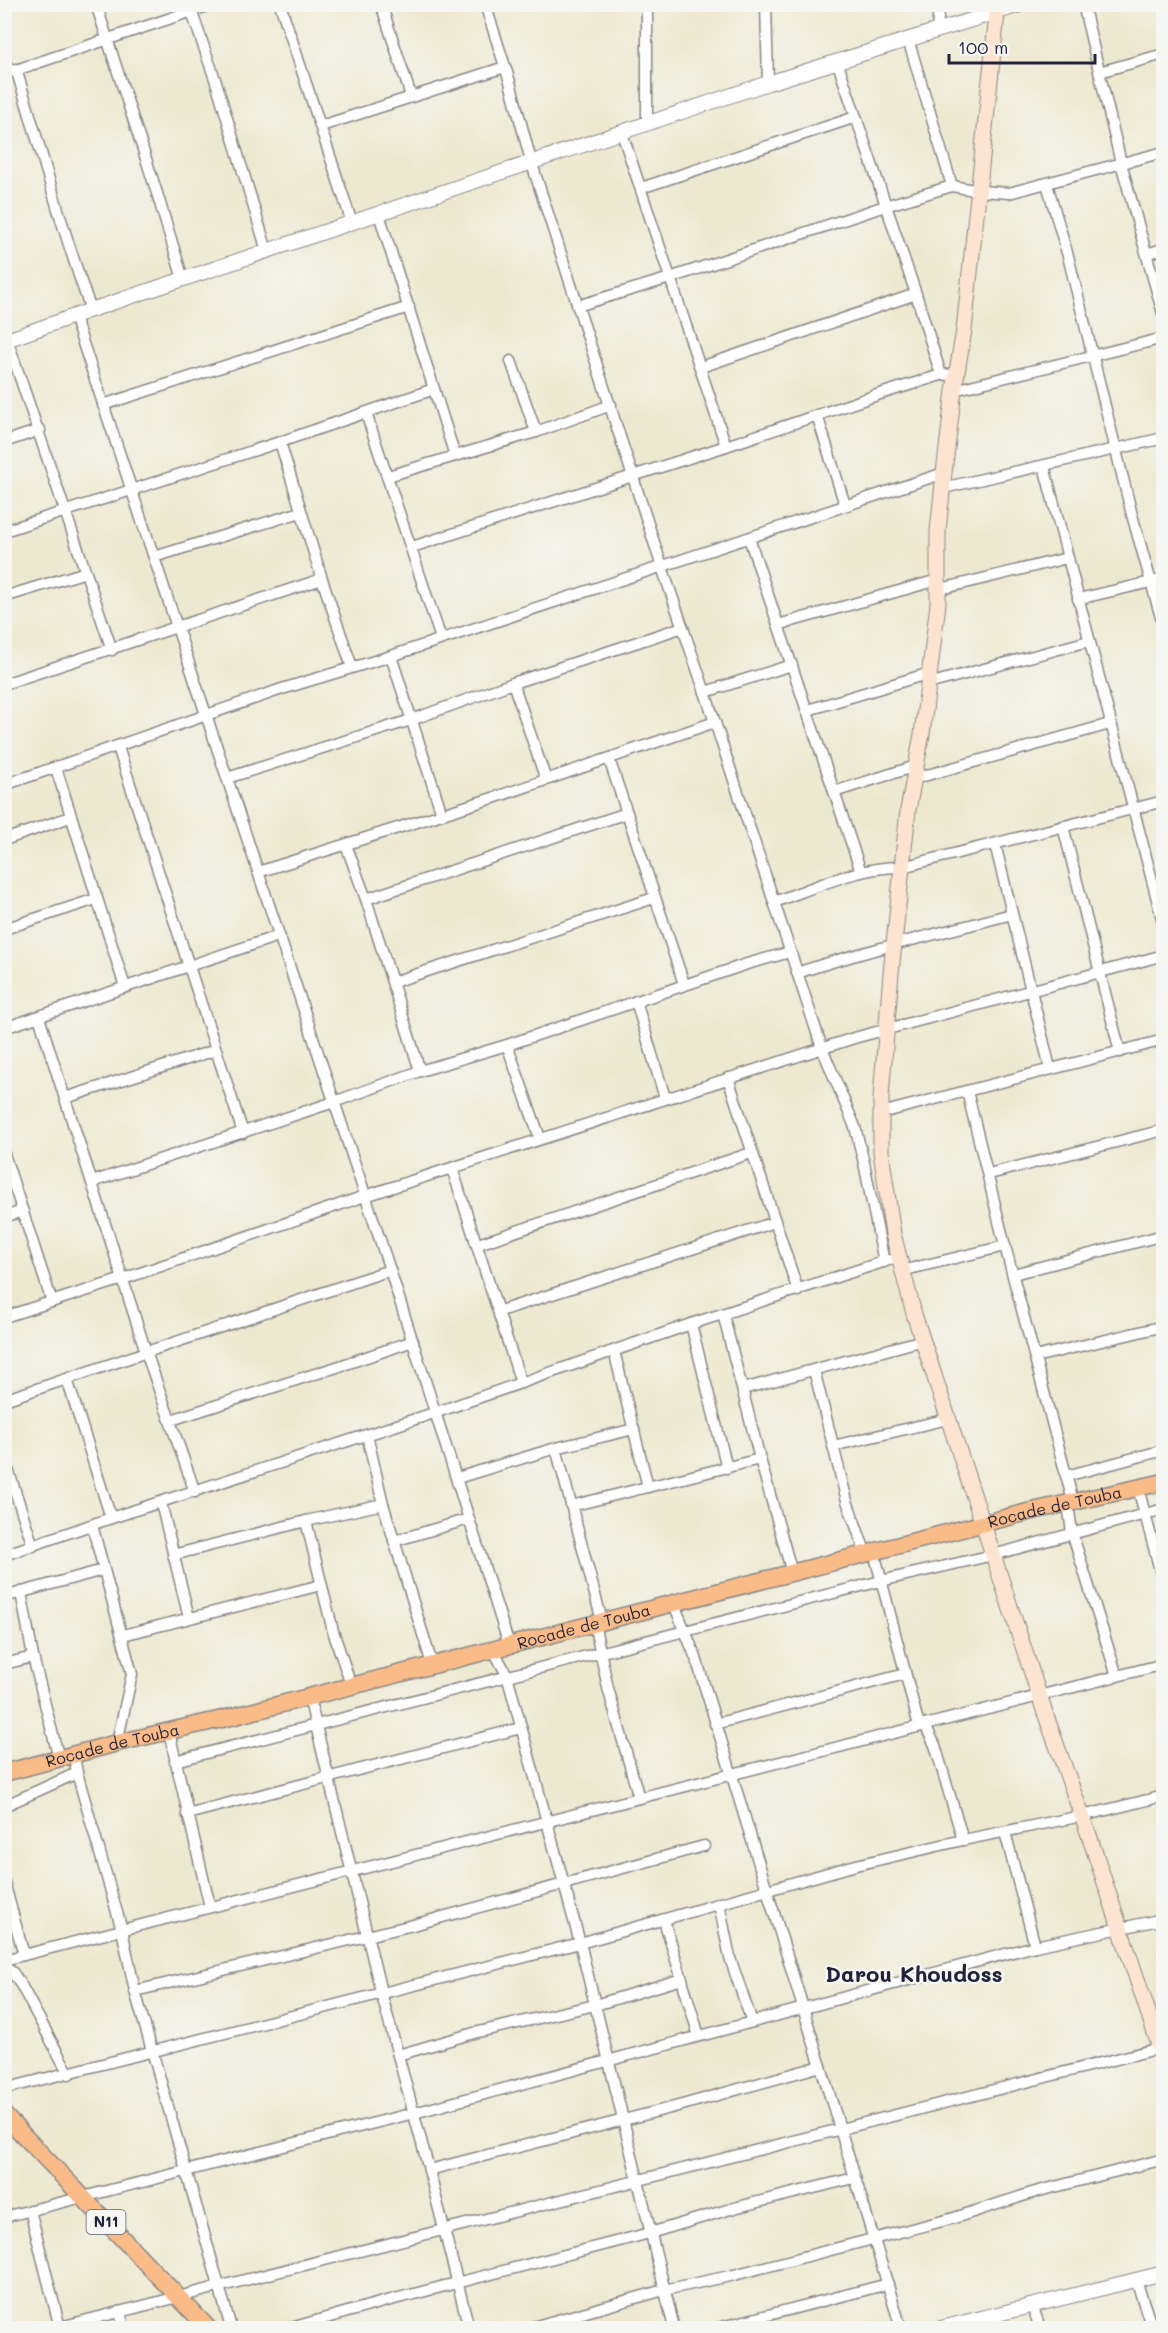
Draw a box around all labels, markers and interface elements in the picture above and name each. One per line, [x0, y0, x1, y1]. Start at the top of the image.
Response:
scale bar [949, 27, 1094, 65]
text: 100 m [958, 35, 1008, 59]
street label: Rocade de Touba [985, 1481, 1124, 1532]
street label: Rocade de Touba [515, 1599, 652, 1653]
street label: Rocade de Touba [43, 1718, 181, 1771]
district label: Darou Khoudoss [825, 1959, 1003, 1988]
road number: N11 [86, 2210, 126, 2234]

